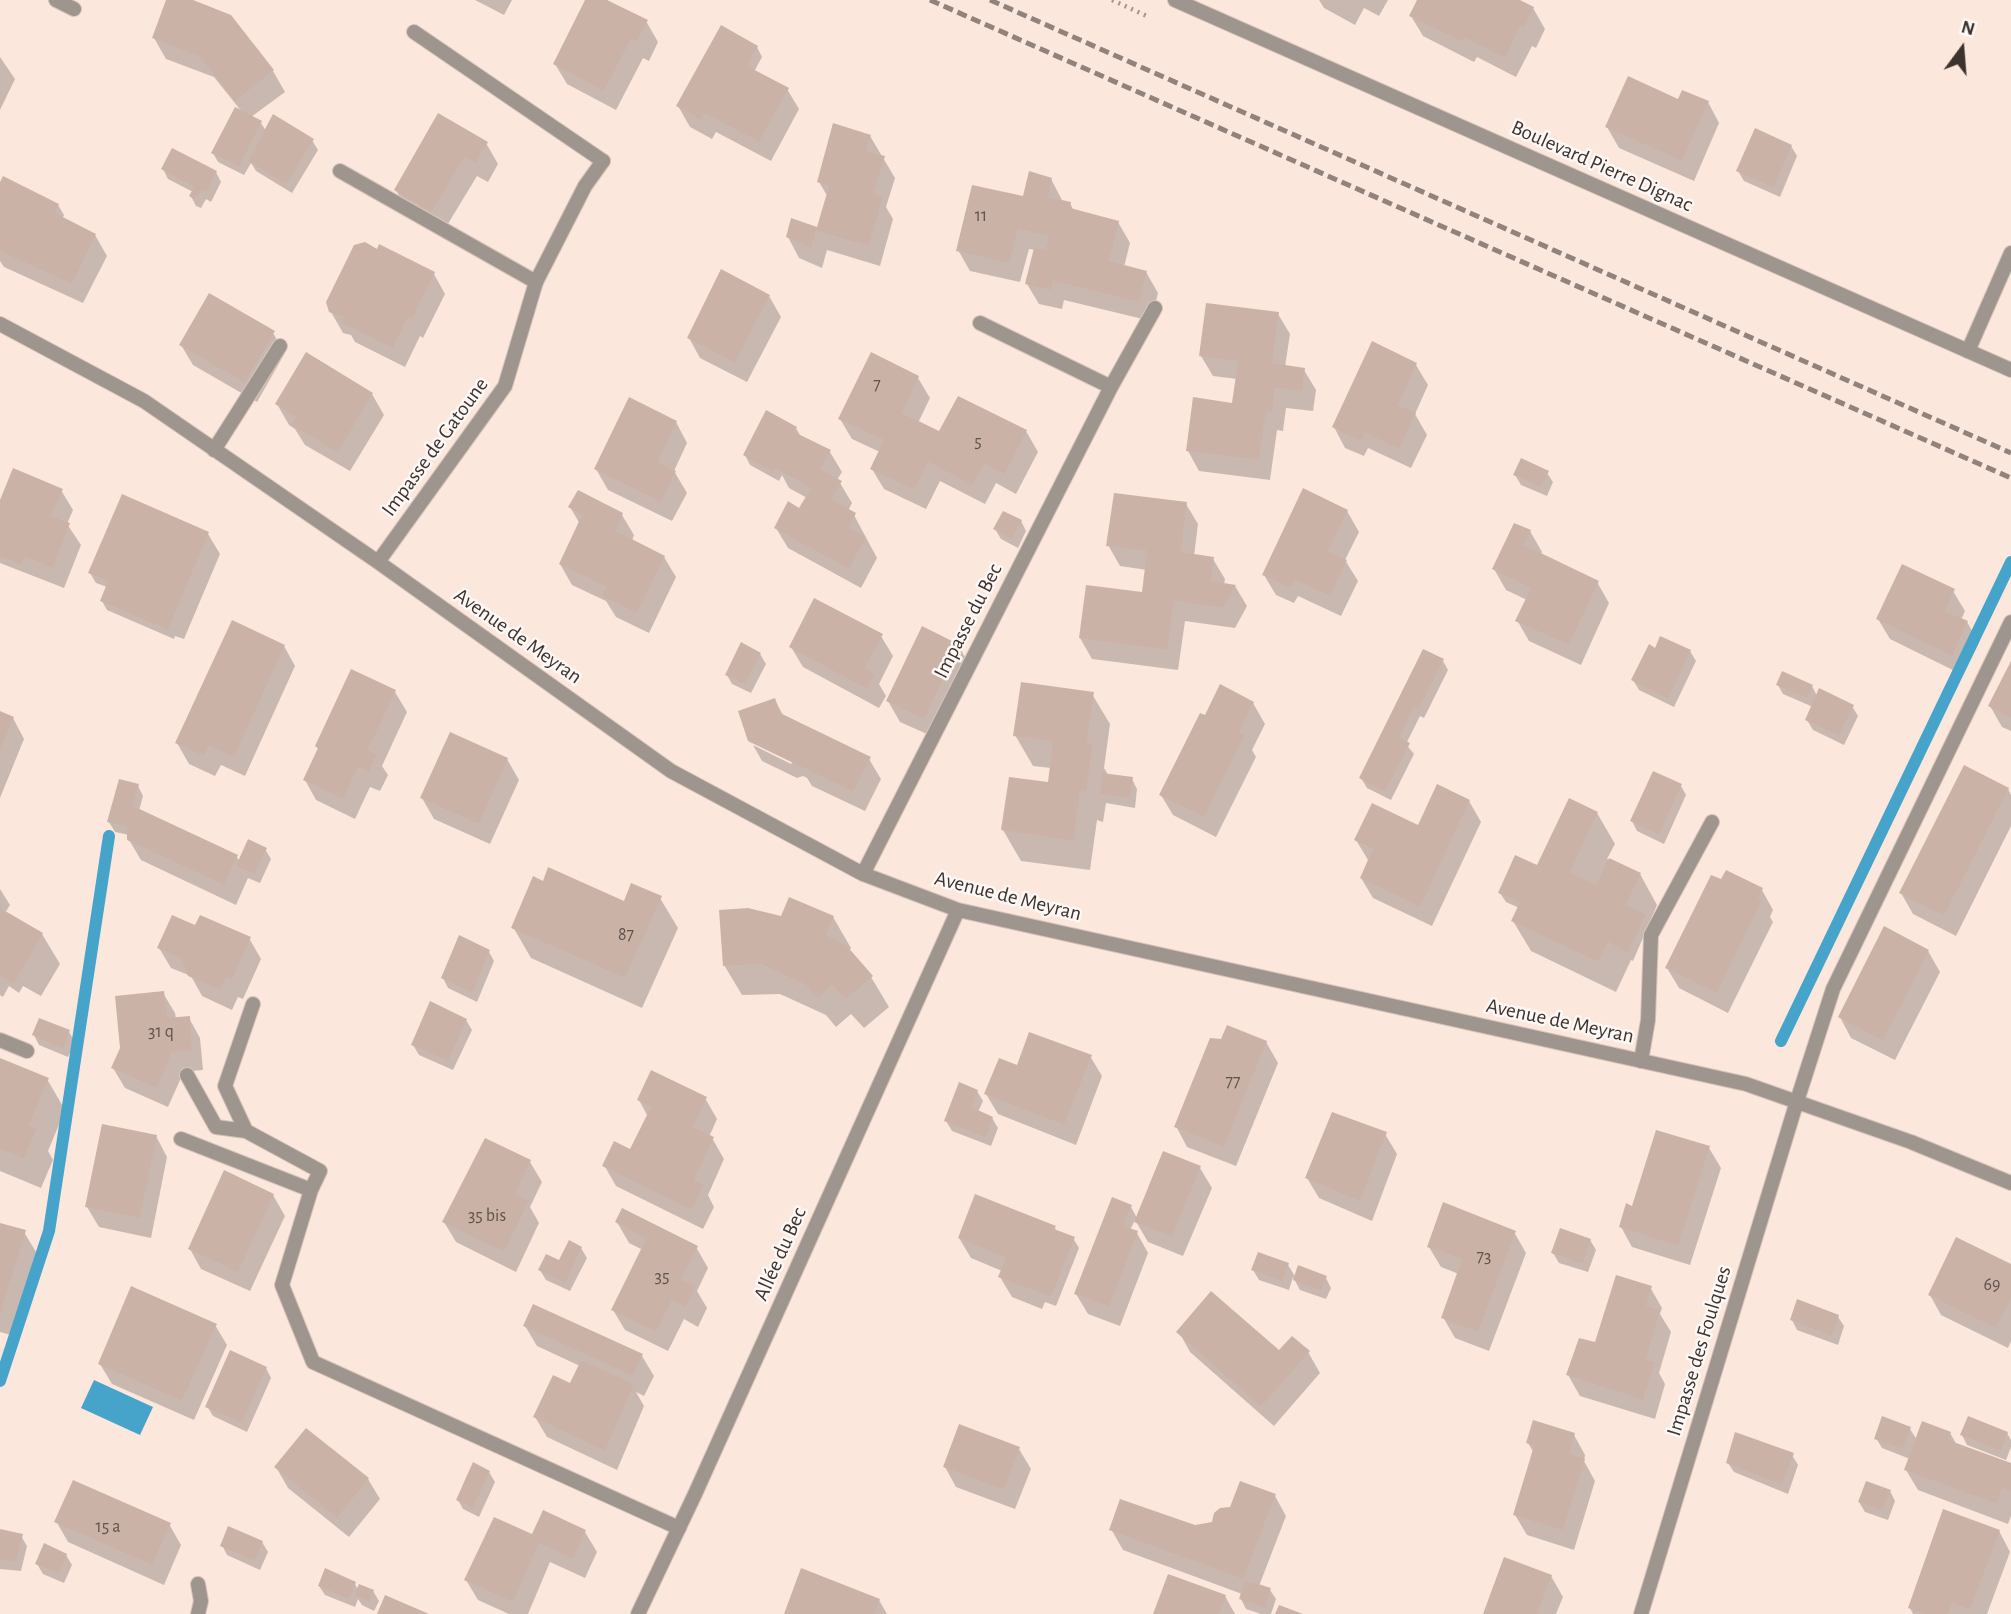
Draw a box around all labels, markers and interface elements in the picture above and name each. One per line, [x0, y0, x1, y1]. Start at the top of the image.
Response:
north arrow [1927, 14, 1997, 84]
text: N [1959, 17, 1977, 39]
street label: Boulevard Pierre Dignac [1507, 115, 1697, 217]
house number: 11 [975, 205, 987, 227]
street label: Impasse de Gatoune [376, 373, 494, 521]
house number: 7 [873, 374, 881, 396]
house number: 5 [974, 431, 982, 453]
street label: Impasse du Bec [928, 560, 1008, 682]
street label: Avenue de Meyran [449, 583, 587, 689]
street label: Avenue de Meyran [932, 866, 1084, 926]
house number: 87 [618, 924, 634, 946]
street label: Avenue de Meyran [1484, 993, 1636, 1049]
house number: 31 q [148, 1021, 174, 1043]
house number: 77 [1225, 1071, 1241, 1093]
street label: Allée du Bec [748, 1204, 812, 1304]
house number: 35 bis [468, 1205, 506, 1227]
house number: 73 [1477, 1246, 1491, 1268]
street label: Impasse des Foulques [1661, 1263, 1737, 1439]
house number: 35 [655, 1266, 669, 1288]
house number: 69 [1984, 1274, 2000, 1296]
house number: 15 a [95, 1516, 121, 1538]

